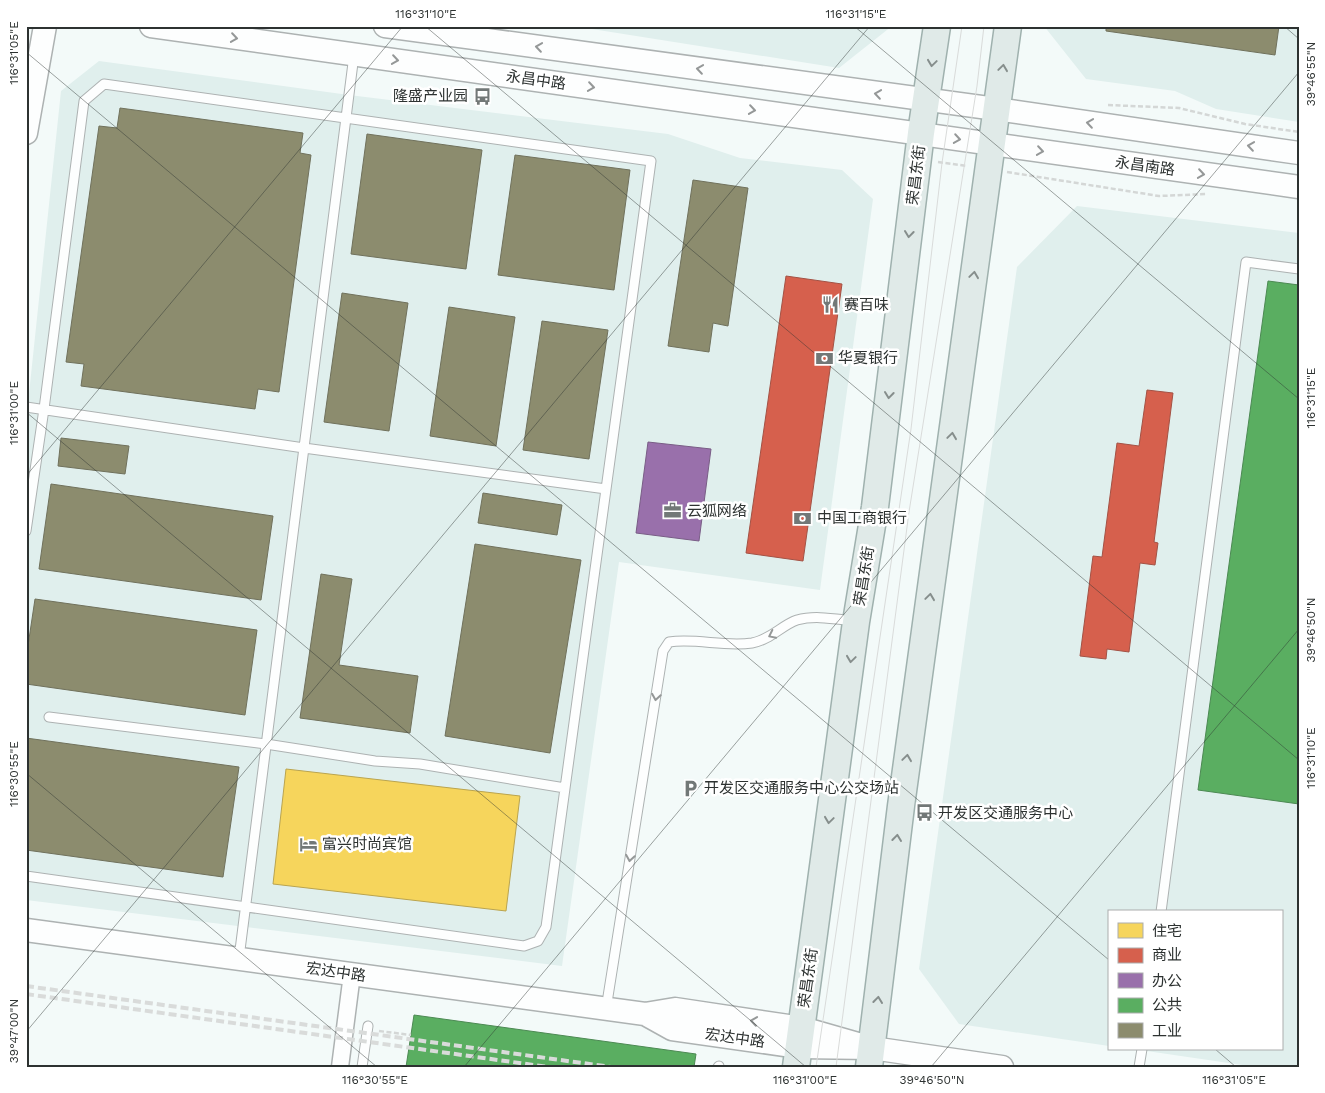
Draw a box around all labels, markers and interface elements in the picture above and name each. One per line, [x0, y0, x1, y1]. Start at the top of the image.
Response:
text: 116°31'10"E [395, 7, 457, 21]
text: 116°31'15"E [826, 7, 887, 21]
text: 116°31'05"E [7, 21, 21, 85]
one-way arrow [230, 32, 238, 43]
text: 39°46'55"N [1304, 42, 1318, 106]
one-way arrow [535, 43, 543, 53]
one-way arrow [391, 54, 399, 65]
one-way arrow [927, 60, 938, 68]
one-way arrow [997, 63, 1007, 72]
one-way arrow [696, 65, 704, 75]
street label: 永昌中路 [505, 67, 567, 93]
one-way arrow [586, 82, 595, 92]
bus stop icon: 隆盛产业园 [472, 86, 492, 106]
place label: 隆盛产业园 [393, 87, 468, 105]
one-way arrow [874, 89, 882, 100]
one-way arrow [747, 104, 756, 114]
one-way arrow [1085, 118, 1093, 129]
one-way arrow [953, 133, 961, 144]
one-way arrow [1246, 142, 1255, 152]
street label: 荣昌东街 [903, 144, 929, 206]
one-way arrow [1037, 145, 1045, 156]
street label: 永昌南路 [1114, 153, 1176, 179]
one-way arrow [1197, 168, 1206, 178]
one-way arrow [904, 230, 915, 238]
one-way arrow [968, 271, 979, 279]
restaurant icon: 赛百味 [820, 295, 840, 315]
place label: 赛百味 [844, 296, 889, 314]
bank icon: 华夏银行 [814, 348, 834, 368]
place label: 华夏银行 [838, 349, 898, 367]
text: 116°31'15"E [1304, 367, 1318, 428]
text: 116°31'00"E [7, 381, 21, 445]
one-way arrow [884, 391, 895, 399]
one-way arrow [946, 432, 957, 440]
office icon: 云狐网络 [663, 501, 683, 521]
place label: 云狐网络 [687, 502, 747, 520]
bank icon: 中国工商银行 [793, 508, 813, 528]
place label: 中国工商银行 [817, 509, 907, 527]
street label: 荣昌东街 [850, 545, 878, 607]
one-way arrow [924, 593, 934, 601]
text: 39°46'50"N [1304, 597, 1318, 663]
one-way arrow [768, 628, 777, 638]
one-way arrow [846, 656, 857, 664]
one-way arrow [651, 693, 661, 702]
text: 116°31'10"E [1304, 727, 1318, 789]
text: 116°30'55"E [7, 741, 21, 807]
one-way arrow [902, 754, 912, 762]
parking icon: 开发区交通服务中心公交场站 [680, 778, 700, 798]
place label: 开发区交通服务中心公交场站 [704, 779, 899, 797]
bus stop icon: 开发区交通服务中心 [914, 803, 934, 823]
place label: 开发区交通服务中心 [938, 804, 1073, 822]
one-way arrow [825, 816, 835, 825]
hotel icon: 富兴时尚宾馆 [298, 834, 318, 854]
one-way arrow [891, 834, 902, 842]
place label: 富兴时尚宾馆 [322, 835, 412, 853]
one-way arrow [625, 854, 636, 862]
legend [1108, 910, 1282, 1050]
text: 住宅 [1152, 922, 1182, 940]
text: 商业 [1152, 946, 1182, 964]
street label: 荣昌东街 [795, 947, 821, 1009]
street label: 宏达中路 [305, 959, 367, 985]
text: 办公 [1152, 972, 1182, 990]
one-way arrow [872, 995, 883, 1003]
text: 公共 [1152, 996, 1182, 1014]
text: 39°47'00"N [7, 999, 21, 1063]
one-way arrow [749, 1016, 757, 1027]
text: 工业 [1152, 1022, 1182, 1040]
street label: 宏达中路 [704, 1025, 766, 1051]
text: 116°30'55"E [342, 1073, 408, 1087]
text: 116°31'00"E [773, 1073, 837, 1087]
text: 39°46'50"N [899, 1073, 965, 1087]
text: 116°31'05"E [1202, 1073, 1266, 1087]

